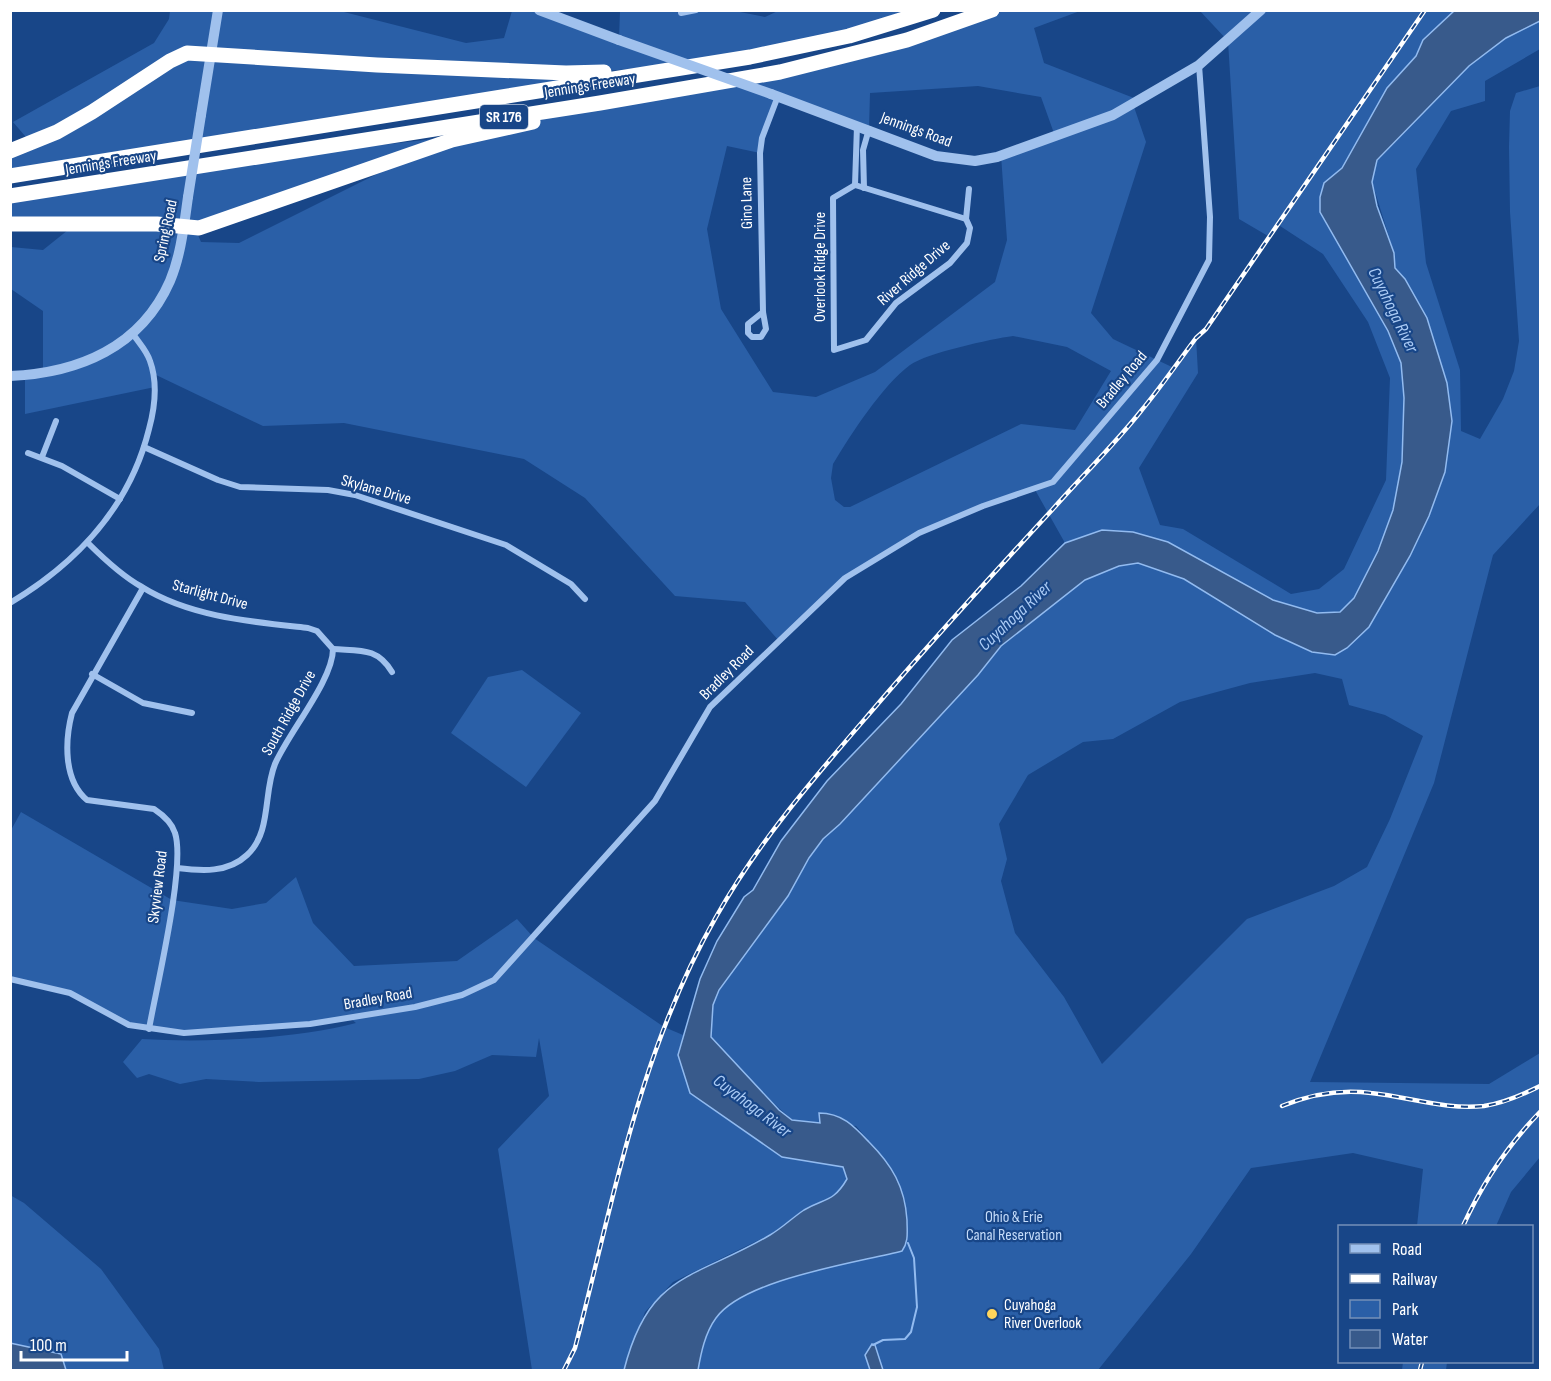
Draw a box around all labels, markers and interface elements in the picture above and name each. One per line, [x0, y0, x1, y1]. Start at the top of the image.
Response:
street label: Jennings Freeway [542, 69, 637, 103]
road number: SR 176 [480, 105, 528, 129]
street label: Jennings Road [877, 108, 954, 152]
street label: Jennings Freeway [63, 146, 158, 180]
street label: Gino Lane [737, 177, 757, 229]
street label: Spring Road [150, 198, 182, 264]
street label: Overlook Ridge Drive [811, 212, 830, 322]
street label: River Ridge Drive [874, 236, 954, 310]
water label: Cuyahoga River [1363, 264, 1423, 357]
street label: Bradley Road [1093, 347, 1151, 413]
street label: Skylane Drive [339, 471, 413, 509]
street label: Starlight Drive [170, 576, 250, 614]
water label: Cuyahoga River [974, 576, 1057, 655]
street label: Bradley Road [696, 642, 758, 704]
street label: South Ridge Drive [258, 667, 320, 759]
street label: Skyview Road [144, 850, 172, 924]
street label: Bradley Road [342, 984, 414, 1014]
water label: Cuyahoga River [709, 1070, 796, 1143]
park label: Ohio & Erie Canal Reservation [966, 1208, 1062, 1245]
legend [1338, 1225, 1533, 1363]
text: Road [1392, 1239, 1422, 1260]
text: Railway [1392, 1269, 1437, 1290]
place label: Cuyahoga River Overlook [1004, 1296, 1081, 1333]
text: Park [1392, 1299, 1418, 1320]
marker: Cuyahoga River Overlook [985, 1307, 999, 1321]
scale bar [21, 1324, 128, 1362]
text: Water [1392, 1329, 1428, 1350]
text: 100 m [30, 1335, 67, 1356]

